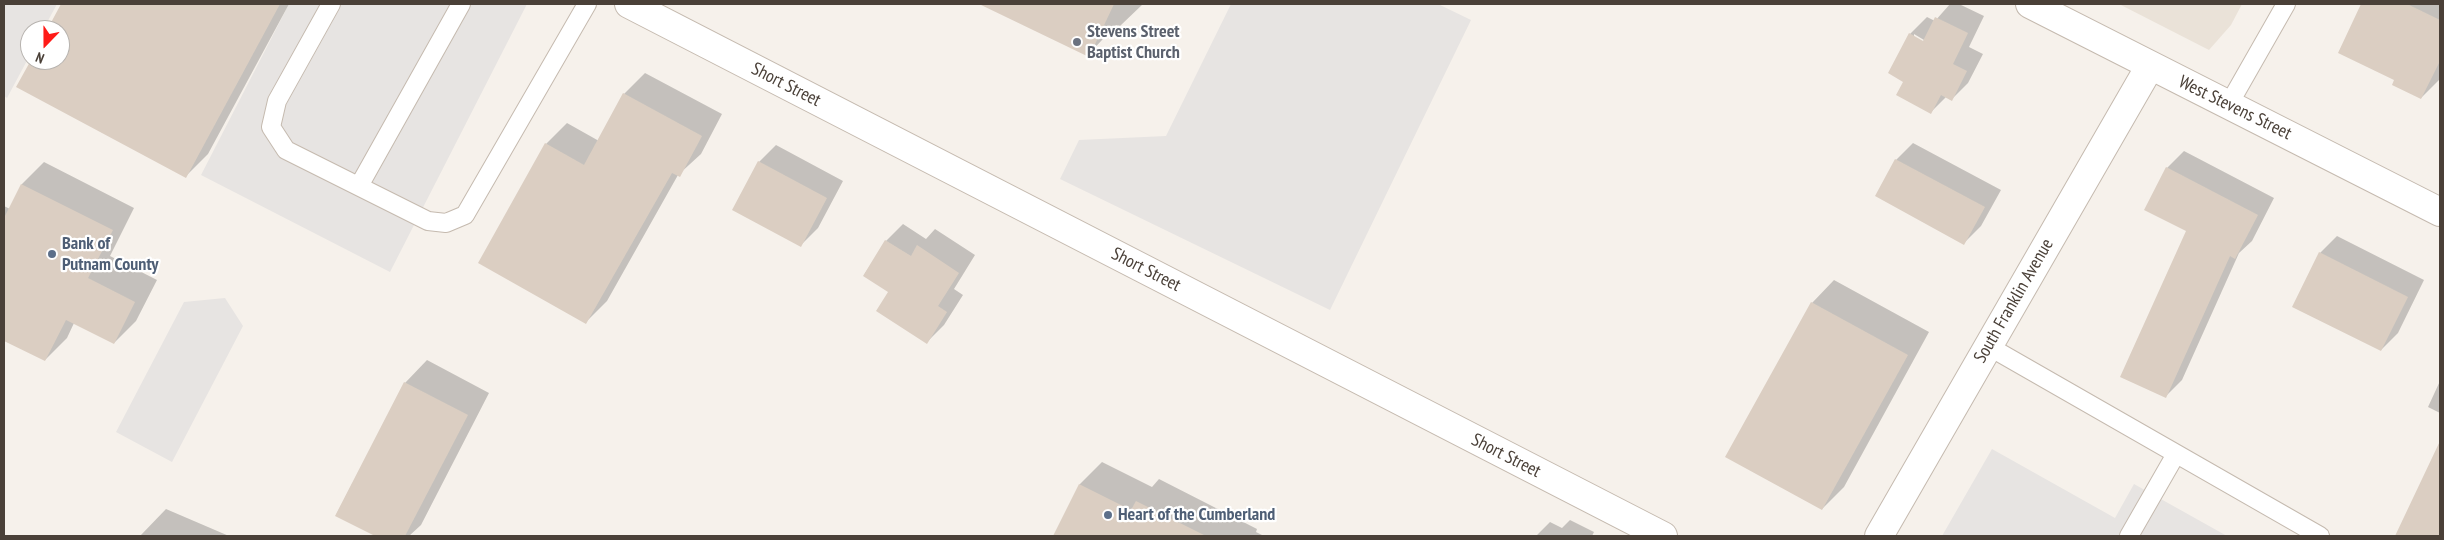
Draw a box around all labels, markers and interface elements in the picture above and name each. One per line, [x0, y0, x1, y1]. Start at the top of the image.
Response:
north arrow [20, 20, 70, 70]
place label: Stevens Street Baptist Church [1087, 21, 1180, 64]
marker: Stevens Street Baptist Church [1071, 36, 1083, 48]
text: N [33, 48, 47, 68]
street label: Short Street [748, 58, 824, 112]
street label: West Stevens Street [2175, 71, 2295, 145]
place label: Bank of Putnam County [62, 233, 158, 276]
street label: South Franklin Avenue [1970, 235, 2058, 367]
street label: Short Street [1108, 243, 1184, 297]
marker: Bank of Putnam County [46, 248, 58, 260]
street label: Short Street [1468, 429, 1544, 483]
place label: Heart of the Cumberland [1118, 504, 1275, 526]
marker: Heart of the Cumberland [1102, 509, 1114, 521]

